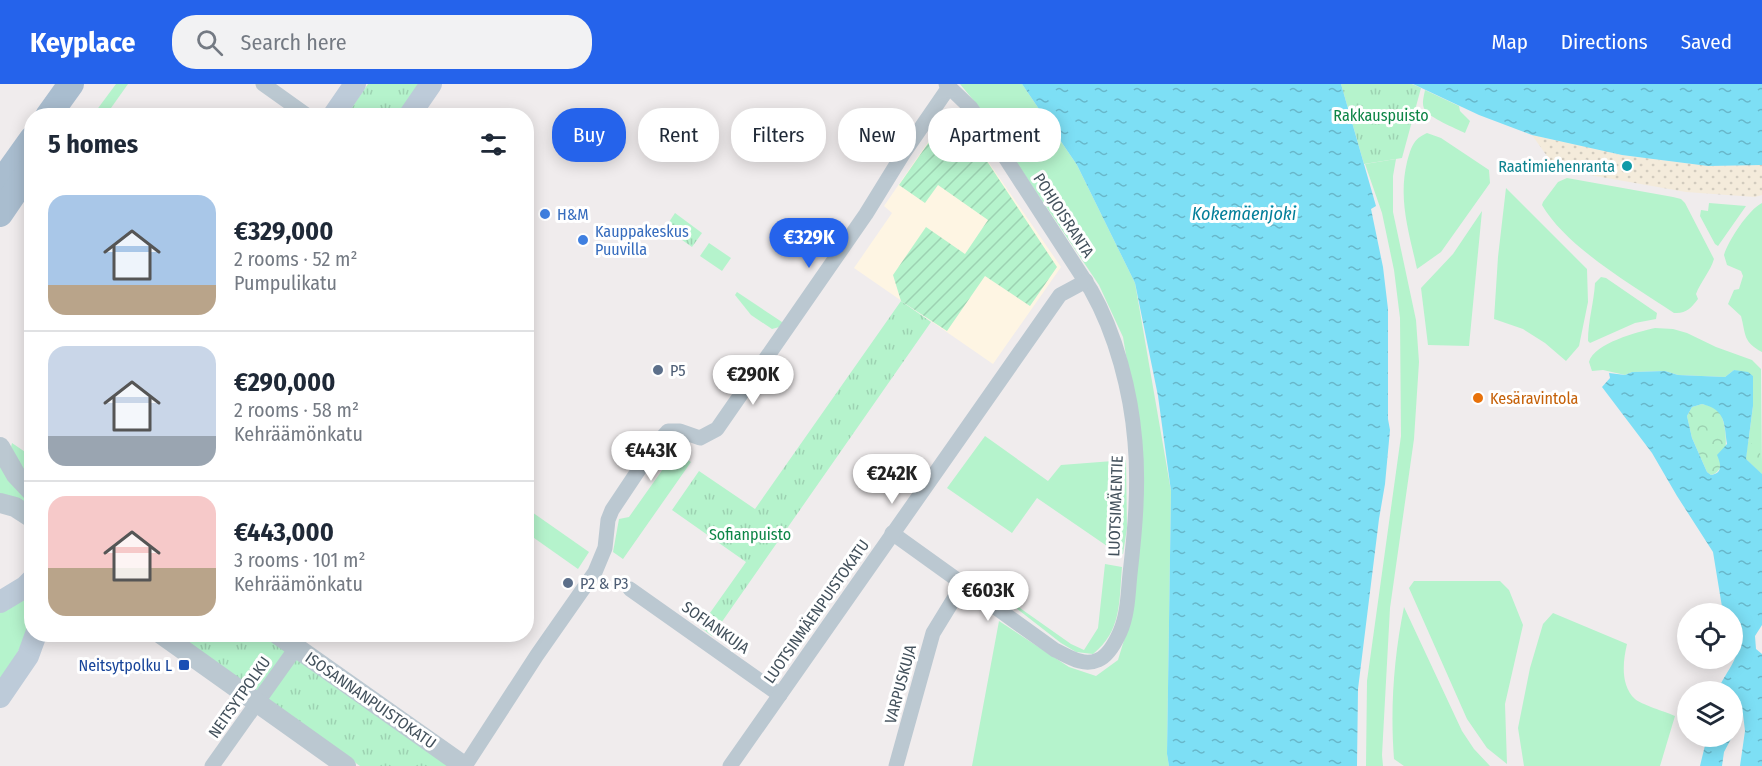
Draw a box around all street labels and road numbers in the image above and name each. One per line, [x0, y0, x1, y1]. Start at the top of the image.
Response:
street label: POHJOISRANTA [1029, 170, 1098, 261]
street label: LUOTSIMÄENTIE [1104, 455, 1127, 557]
street label: LUOTSINMÄENPUISTOKATU [760, 536, 873, 687]
street label: SOFIANKUJA [678, 597, 754, 658]
street label: VARPUSKUJA [881, 642, 920, 726]
street label: ISOSANNANPUISTOKATU [302, 648, 440, 753]
street label: NEITSYTPOLKU [204, 653, 274, 742]

